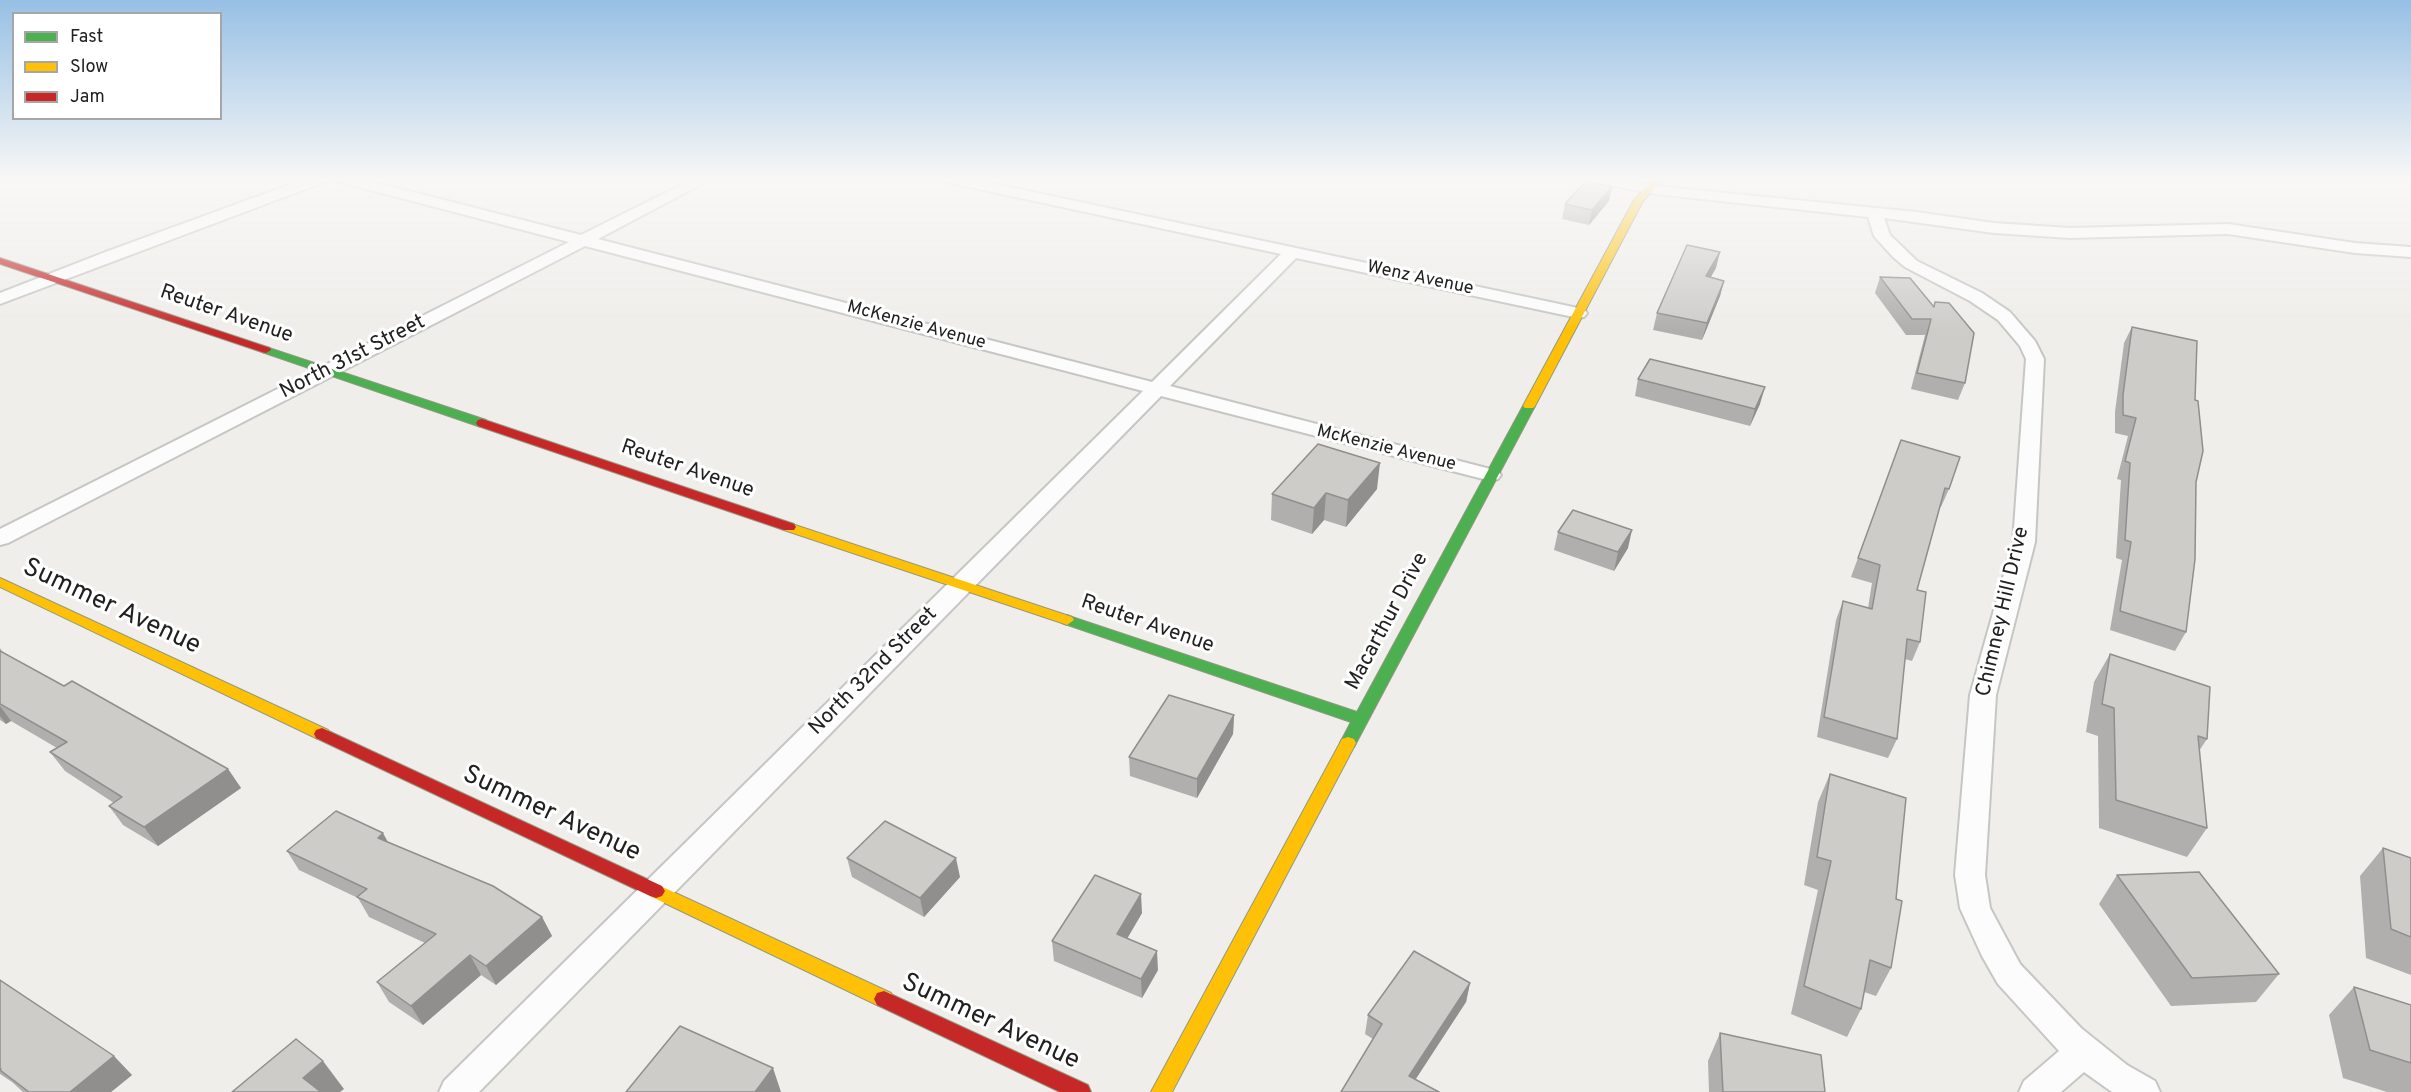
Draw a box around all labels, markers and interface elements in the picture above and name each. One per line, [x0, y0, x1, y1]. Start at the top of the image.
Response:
legend [12, 12, 222, 120]
text: Fast [70, 26, 103, 49]
text: Slow [70, 56, 108, 79]
text: Jam [70, 86, 105, 109]
street label: Wenz Avenue [1365, 257, 1475, 301]
street label: Reuter Avenue [156, 280, 296, 350]
street label: McKenzie Avenue [844, 297, 988, 355]
street label: North 31st Street [276, 311, 430, 405]
street label: McKenzie Avenue [1314, 421, 1458, 477]
street label: Reuter Avenue [617, 435, 757, 505]
street label: Chimney Hill Drive [1972, 525, 2036, 699]
street label: Macarthur Drive [1341, 549, 1435, 695]
street label: Summer Avenue [17, 553, 205, 663]
street label: Reuter Avenue [1077, 590, 1217, 660]
street label: North 32nd Street [805, 603, 943, 741]
street label: Summer Avenue [457, 760, 645, 870]
street label: Summer Avenue [896, 968, 1084, 1078]

